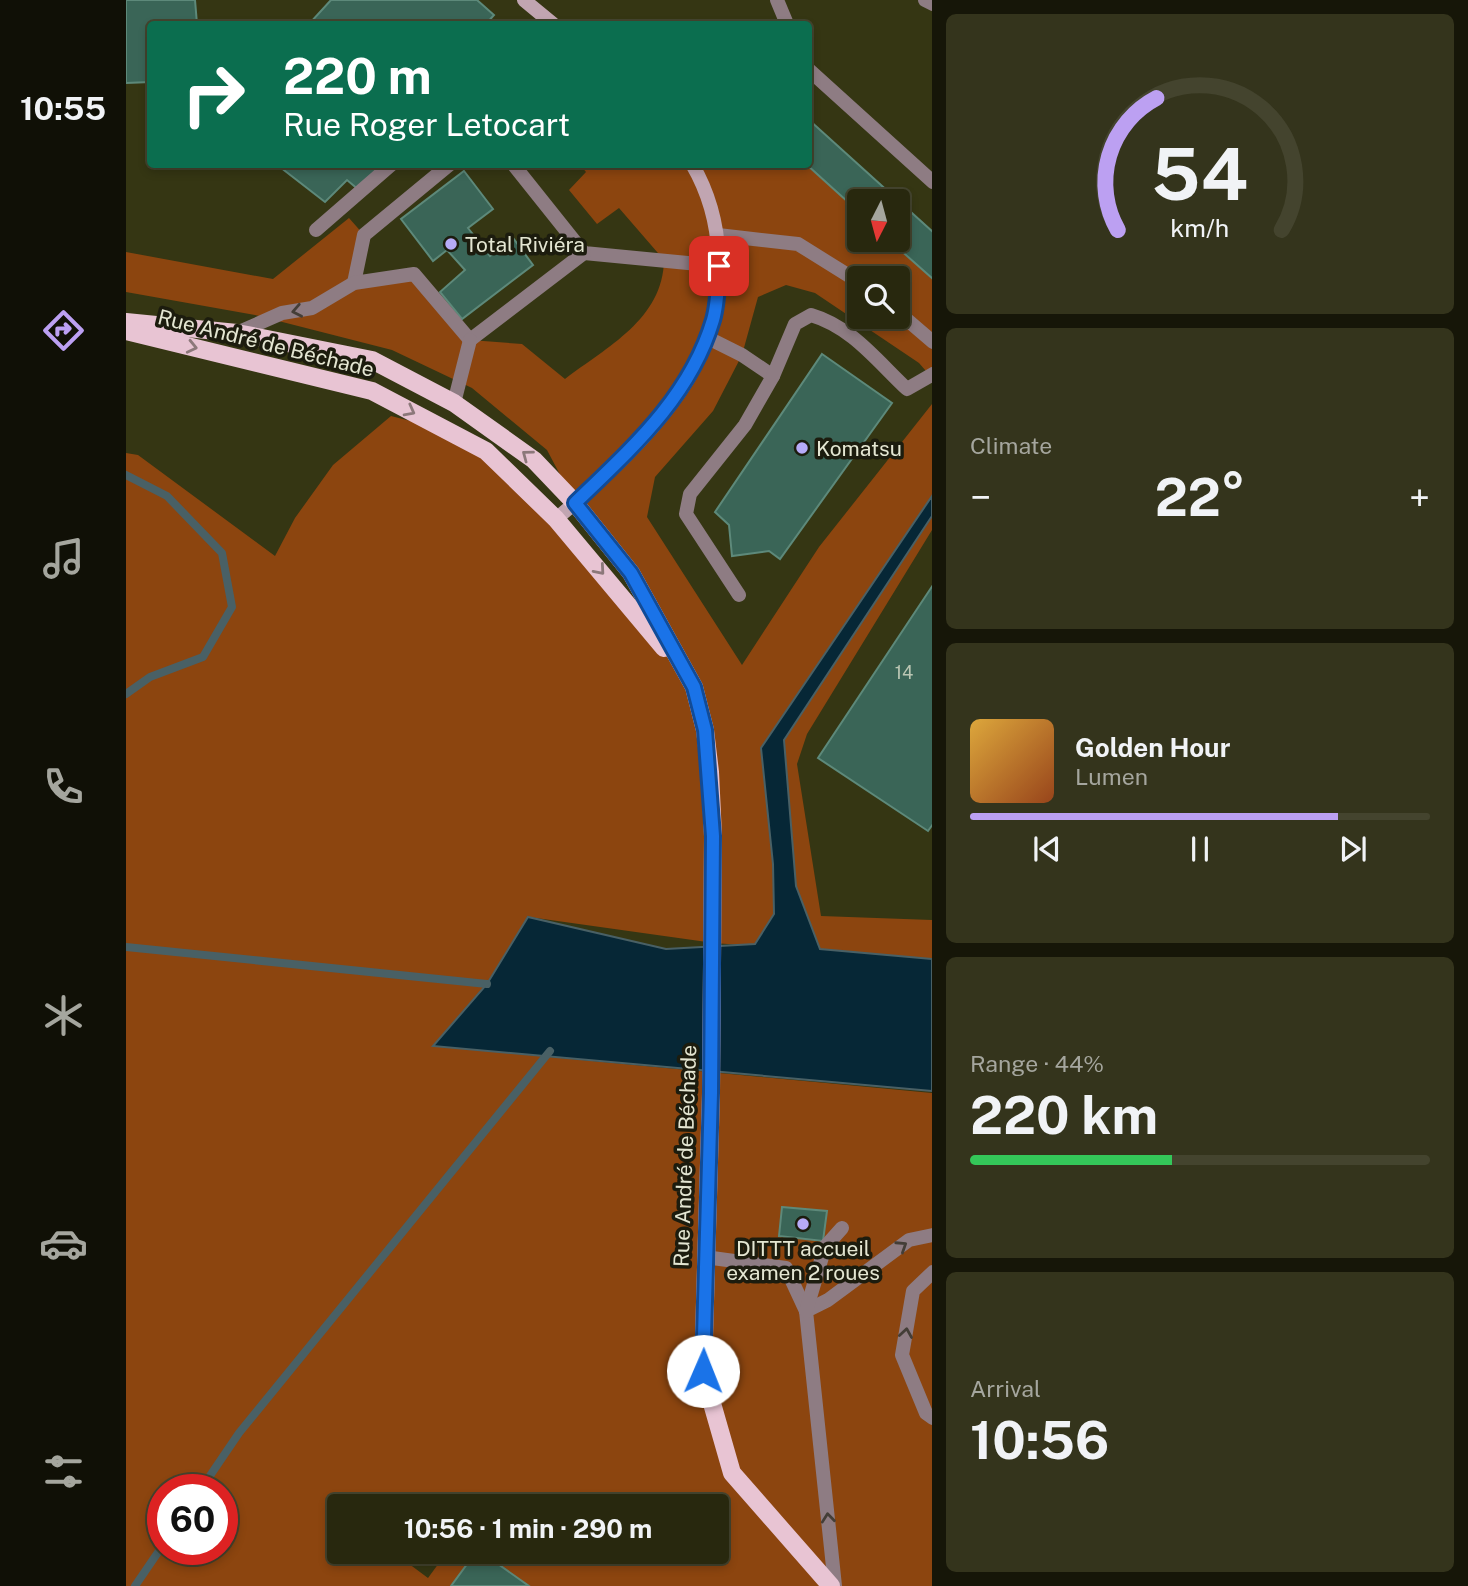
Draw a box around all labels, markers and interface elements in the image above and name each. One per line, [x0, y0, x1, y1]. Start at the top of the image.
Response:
text: 220 m [283, 47, 432, 105]
icon: right [168, 49, 259, 140]
text: 10:55 [20, 90, 106, 127]
text: Rue Roger Letocart [283, 106, 570, 143]
text: 54 [1152, 132, 1248, 217]
north arrow [847, 189, 910, 252]
map controls [847, 189, 910, 329]
text: km/h [1171, 213, 1229, 243]
place label: Total Riviéra [465, 232, 585, 257]
marker: Total Riviéra [443, 236, 459, 252]
pin [689, 236, 749, 296]
icon: arrive [700, 247, 738, 285]
button: search [847, 266, 910, 329]
one-way arrow [291, 302, 303, 317]
street label: Rue André de Béchade [155, 304, 377, 382]
icon: directions [39, 306, 88, 355]
one-way arrow [186, 339, 198, 353]
one-way arrow [402, 403, 415, 416]
text: Climate [970, 432, 1052, 459]
place label: Komatsu [816, 436, 902, 461]
marker: Komatsu [794, 440, 810, 456]
one-way arrow [522, 450, 535, 463]
text: 22° [1155, 467, 1245, 528]
text: − [970, 475, 991, 520]
text: + [1409, 475, 1430, 520]
icon: music [39, 534, 88, 583]
one-way arrow [592, 562, 604, 575]
house number: 14 [895, 662, 913, 683]
text: Golden Hour [1075, 732, 1230, 763]
icon: phone [39, 762, 88, 811]
text: Lumen [1075, 763, 1148, 790]
icon: previous [1028, 830, 1066, 868]
icon: pause [1181, 830, 1219, 868]
icon: next [1334, 830, 1372, 868]
icon: climate [39, 991, 88, 1040]
street label: Rue André de Béchade [669, 1045, 701, 1267]
text: Range · 44% [970, 1050, 1104, 1077]
text: 220 km [970, 1085, 1158, 1146]
marker: DITTT accueil examen 2 roues [795, 1216, 811, 1232]
icon: car [39, 1219, 88, 1268]
place label: DITTT accueil examen 2 roues [726, 1236, 880, 1285]
one-way arrow [895, 1241, 908, 1254]
one-way arrow [898, 1327, 913, 1339]
position arrow [666, 1334, 740, 1408]
text: Arrival [970, 1375, 1041, 1402]
text: 10:56 [970, 1410, 1109, 1471]
icon: filters [39, 1447, 88, 1496]
speed limit sign: 60 [147, 1474, 238, 1565]
one-way arrow [821, 1512, 836, 1523]
text: 10:56 · 1 min · 290 m [404, 1513, 652, 1544]

